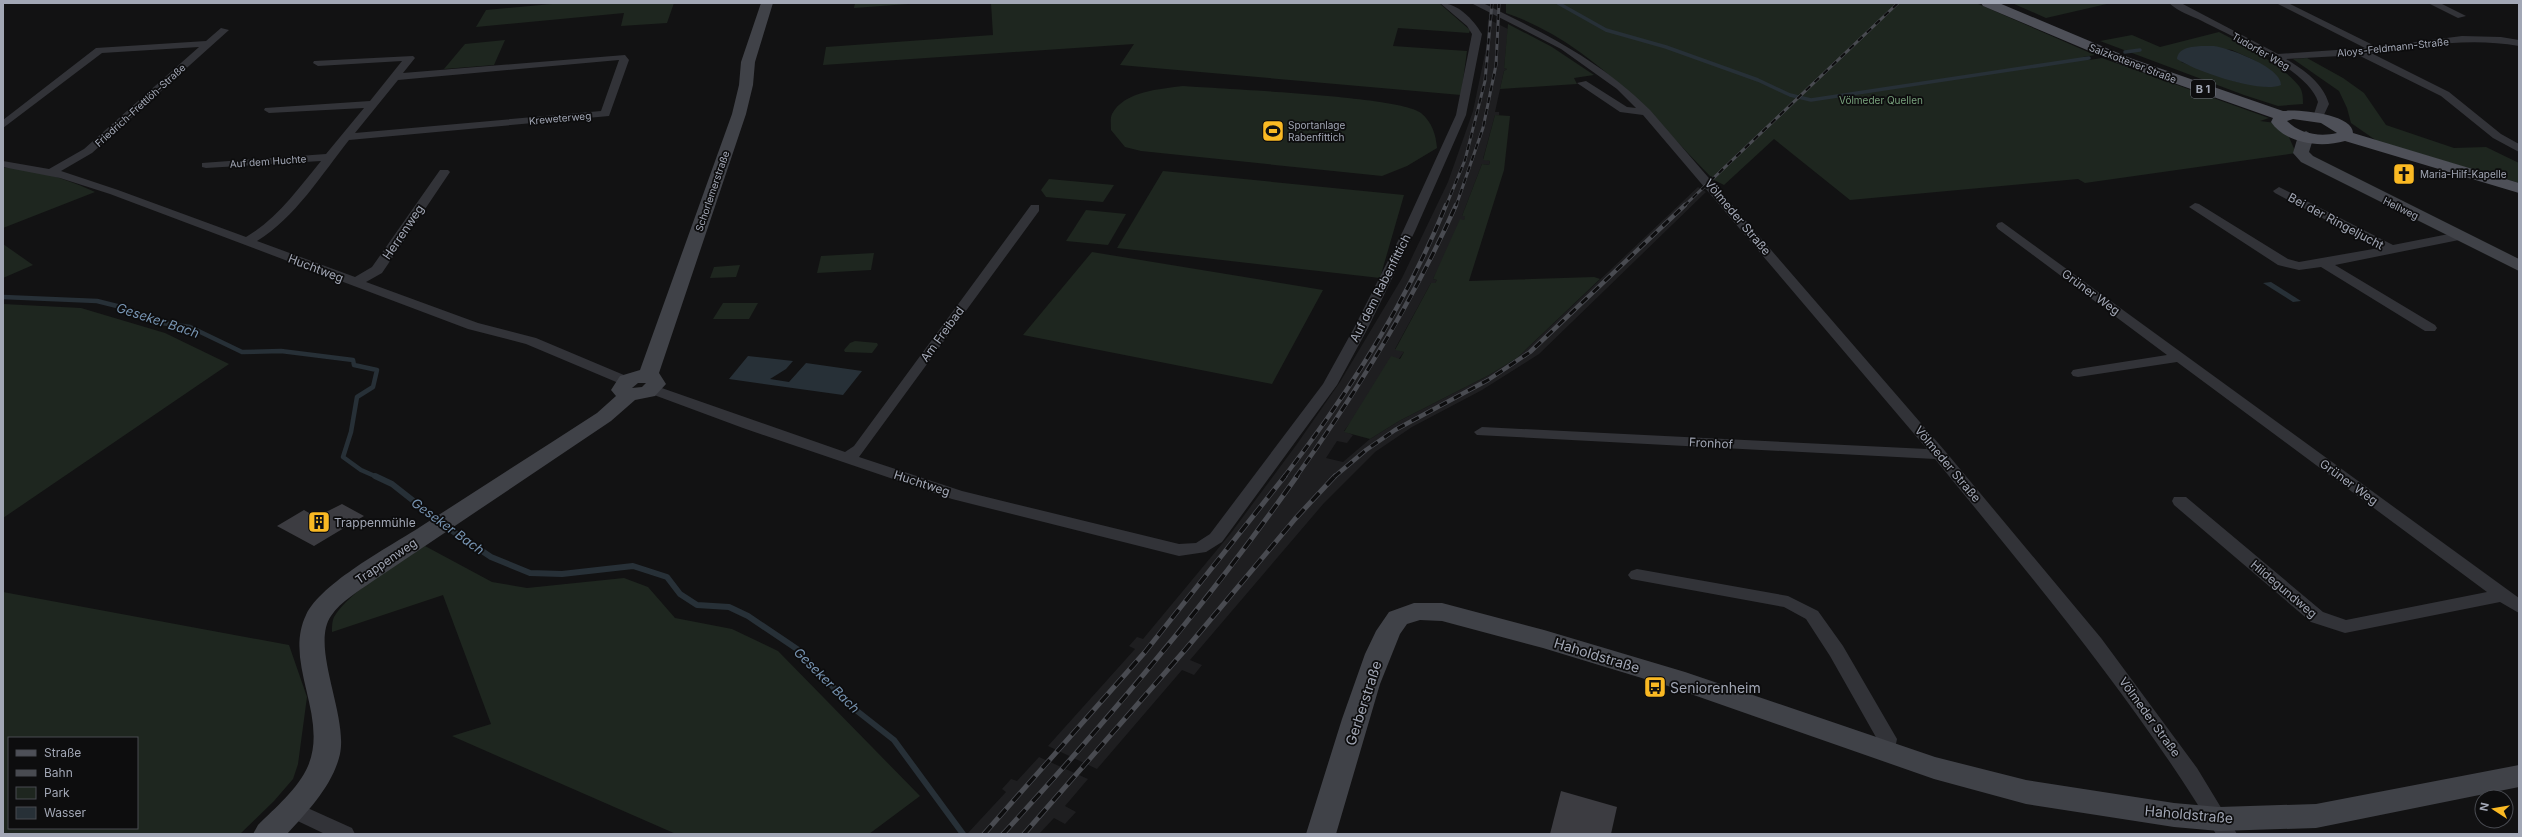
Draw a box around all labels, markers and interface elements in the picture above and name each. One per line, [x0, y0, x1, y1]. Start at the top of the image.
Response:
street label: Tudorfer Weg [2230, 30, 2292, 72]
street label: Aloys-Feldmann-Straße [2337, 35, 2450, 59]
street label: Salzkottener Straße [2088, 41, 2179, 85]
street label: Friedrich-Frettlöh-Straße [92, 61, 188, 149]
road number: B 1 [2191, 80, 2215, 98]
park label: Völmeder Quellen [1839, 94, 1923, 106]
street label: Kreweterweg [528, 109, 592, 127]
sports icon: Sportanlage Rabenfittich [1260, 118, 1286, 144]
place label: Sportanlage Rabenfittich [1288, 119, 1345, 143]
street label: Schorlemerstraße [693, 149, 731, 233]
street label: Auf dem Huchte [229, 152, 307, 170]
church icon: Maria-Hilf-Kapelle [2391, 161, 2417, 187]
place label: Maria-Hilf-Kapelle [2420, 168, 2507, 180]
street label: Völmeder Straße [1702, 176, 1774, 258]
street label: Bei der Ringeljucht [2286, 189, 2386, 253]
street label: Hellweg [2381, 194, 2421, 222]
street label: Herrenweg [379, 202, 427, 262]
street label: Auf dem Rabenfittich [1346, 232, 1414, 344]
street label: Huchtweg [286, 251, 346, 285]
street label: Grüner Weg [2059, 266, 2123, 318]
water label: Geseker Bach [115, 299, 202, 341]
street label: Am Freibad [917, 303, 967, 365]
street label: Völmeder Straße [1912, 423, 1984, 505]
street label: Fronhof [1689, 434, 1734, 452]
street label: Grüner Weg [2317, 456, 2381, 508]
street label: Huchtweg [892, 467, 952, 499]
water label: Geseker Bach [409, 494, 488, 558]
building icon: Trappenmühle [306, 509, 332, 535]
place label: Trappenmühle [334, 515, 416, 530]
street label: Trappenweg [352, 535, 420, 587]
street label: Hildegundweg [2248, 557, 2320, 621]
street label: Haholdstraße [1552, 634, 1642, 676]
water label: Geseker Bach [791, 644, 863, 716]
street label: Gerberstraße [1341, 659, 1385, 747]
bus stop icon: Seniorenheim [1642, 674, 1668, 700]
street label: Völmeder Straße [2116, 674, 2184, 760]
place label: Seniorenheim [1670, 679, 1761, 696]
legend [8, 737, 138, 829]
text: Straße [44, 745, 81, 760]
text: Bahn [44, 765, 73, 780]
text: Park [44, 785, 70, 800]
north arrow [2474, 789, 2514, 829]
text: N [2476, 801, 2492, 812]
street label: Haholdstraße [2144, 802, 2234, 826]
text: Wasser [44, 805, 87, 820]

